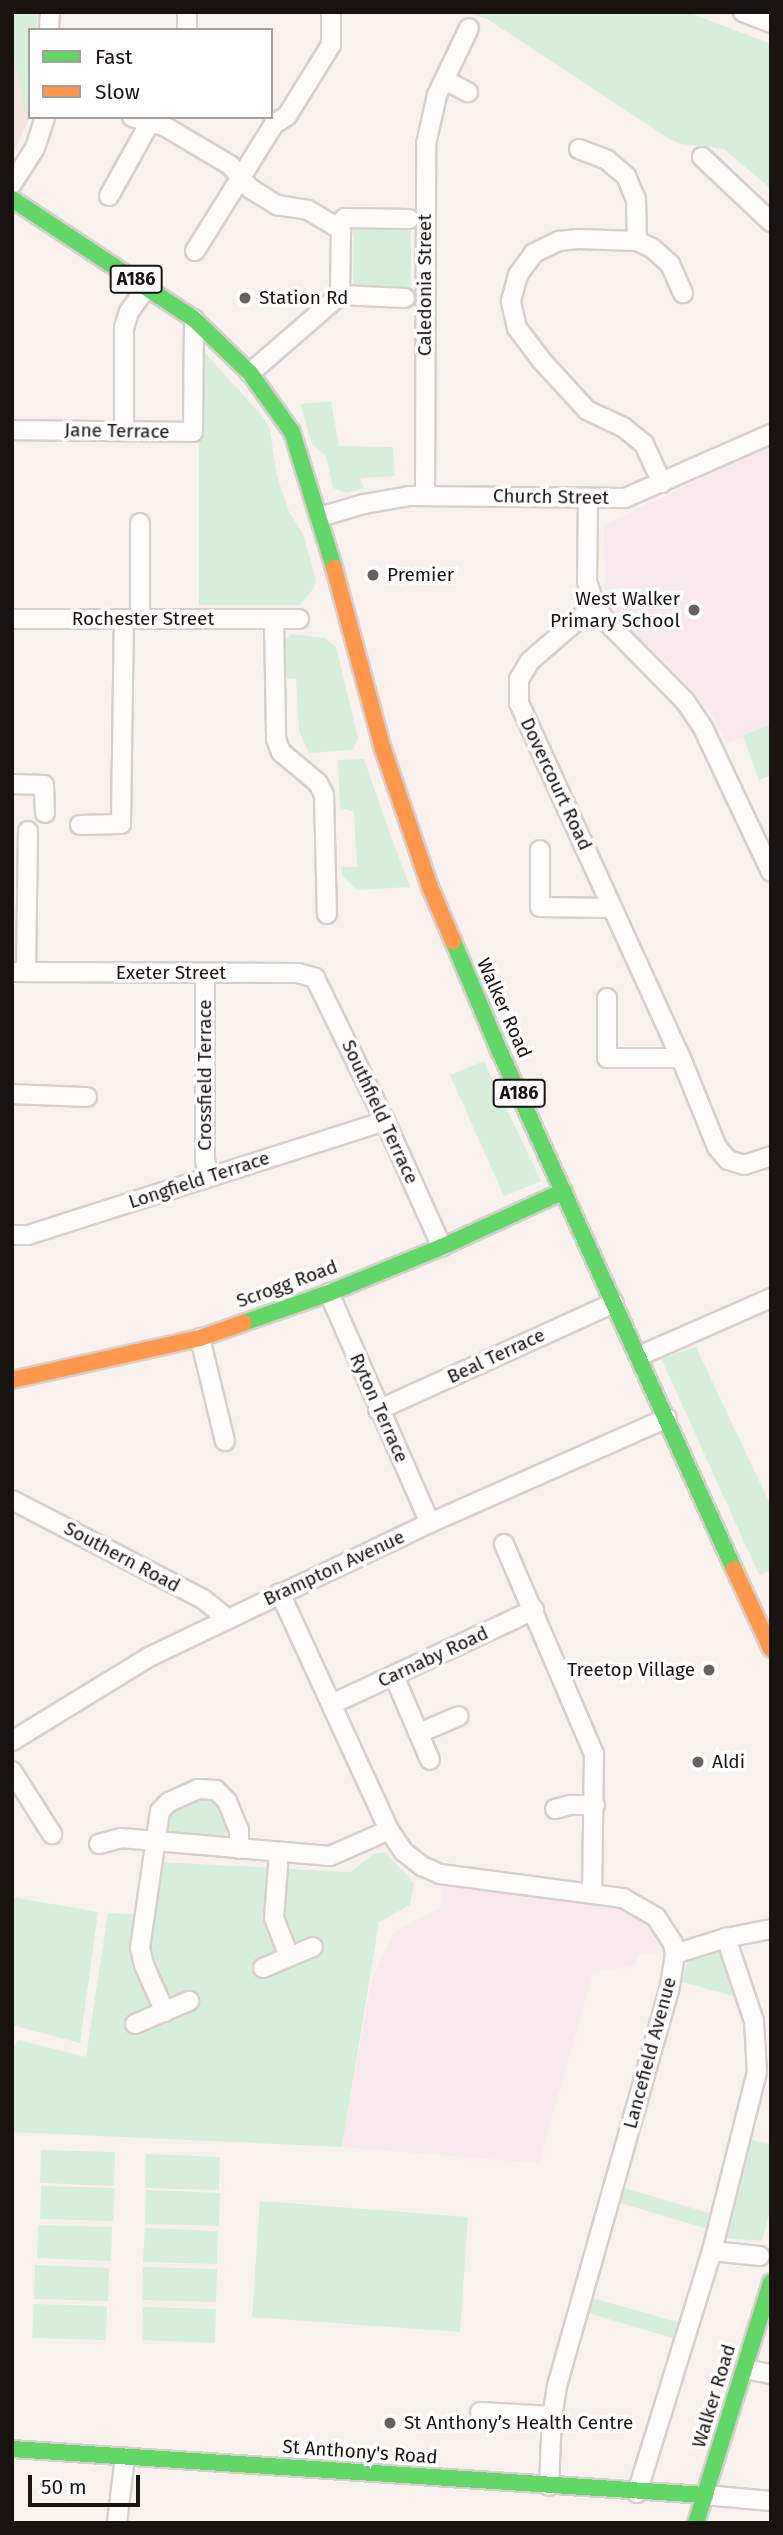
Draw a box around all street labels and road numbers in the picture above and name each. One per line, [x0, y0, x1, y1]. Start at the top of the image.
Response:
street label: Caledonia Street [414, 214, 436, 356]
road number: A186 [108, 264, 164, 293]
street label: Jane Terrace [64, 419, 170, 443]
street label: Church Street [493, 485, 609, 509]
street label: Rochester Street [72, 608, 214, 630]
street label: Dovercourt Road [515, 714, 597, 854]
street label: Walker Road [472, 955, 536, 1061]
street label: Exeter Street [116, 962, 226, 984]
street label: Crossfield Terrace [194, 999, 216, 1151]
street label: Southfield Terrace [337, 1036, 423, 1188]
road number: A186 [491, 1078, 547, 1108]
street label: Longfield Terrace [126, 1146, 272, 1214]
street label: Scrogg Road [233, 1255, 341, 1313]
street label: Beal Terrace [444, 1323, 548, 1389]
street label: Ryton Terrace [345, 1350, 413, 1466]
street label: Southern Road [60, 1517, 184, 1597]
street label: Brampton Avenue [260, 1525, 408, 1611]
street label: Carnaby Road [374, 1622, 492, 1692]
street label: Lancefield Avenue [619, 1975, 681, 2131]
street label: Walker Road [687, 2342, 741, 2450]
street label: St Anthony's Road [282, 2435, 438, 2469]

